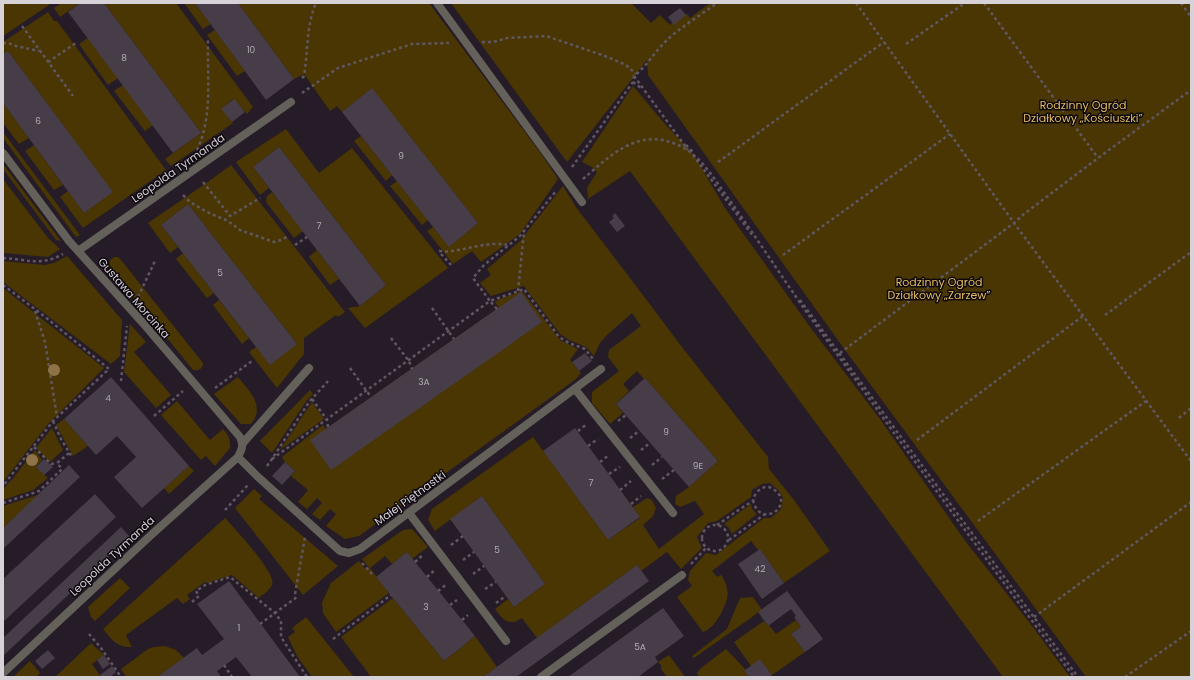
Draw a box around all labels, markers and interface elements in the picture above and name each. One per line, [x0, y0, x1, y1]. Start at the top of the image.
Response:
house number: 10 [247, 44, 256, 56]
house number: 8 [121, 52, 127, 64]
park label: Rodzinny Ogród Działkowy „Kościuszki” [1023, 97, 1143, 126]
house number: 6 [35, 115, 41, 127]
street label: Leopolda Tyrmanda [128, 130, 228, 206]
house number: 9 [398, 150, 404, 162]
house number: 7 [317, 220, 322, 232]
street label: Gustawa Morcinka [94, 254, 174, 342]
house number: 5 [217, 267, 223, 279]
park label: Rodzinny Ogród Działkowy „Zarzew” [888, 274, 990, 303]
house number: 3A [418, 376, 430, 388]
house number: 4 [105, 392, 111, 404]
house number: 9 [663, 426, 669, 438]
house number: 9E [693, 460, 704, 472]
street label: Małej Piętnastki [371, 466, 449, 529]
house number: 7 [589, 477, 594, 489]
street label: Leopolda Tyrmanda [66, 512, 158, 600]
house number: 5 [494, 544, 500, 556]
house number: 42 [755, 563, 765, 575]
house number: 3 [423, 601, 429, 613]
house number: 1 [238, 622, 241, 634]
house number: 5A [634, 641, 646, 653]

